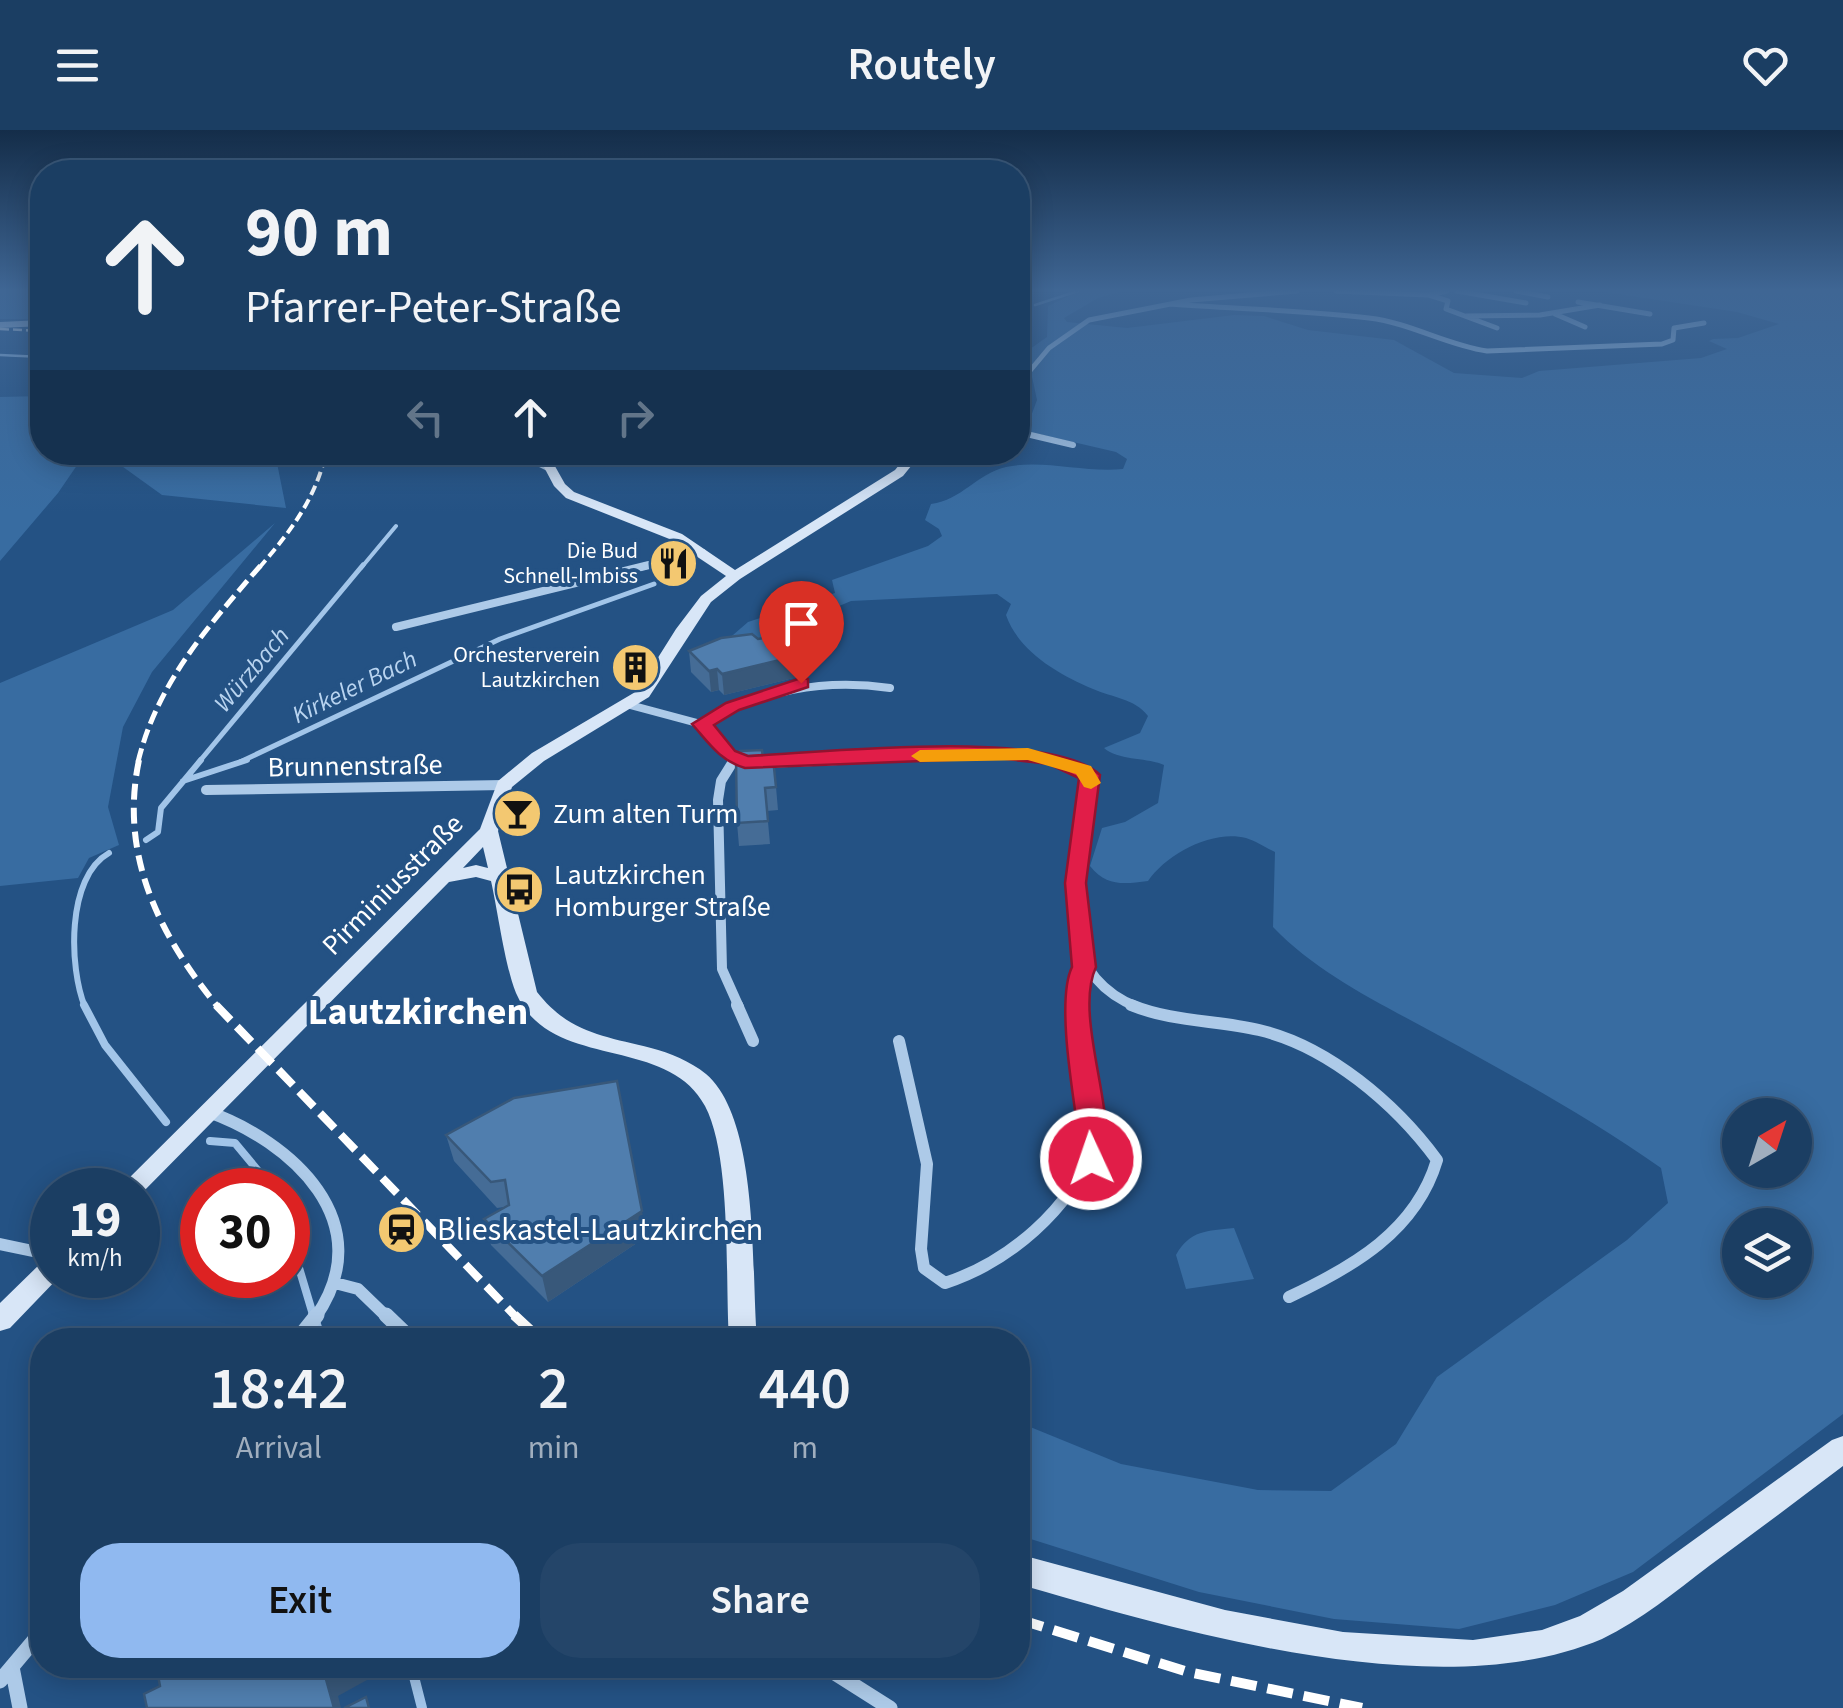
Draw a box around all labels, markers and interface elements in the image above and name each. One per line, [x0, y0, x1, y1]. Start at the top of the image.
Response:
text: Routely [847, 33, 996, 97]
icon: menu [50, 38, 105, 93]
icon: heart [1738, 38, 1793, 93]
text: 90 m [245, 183, 393, 283]
icon: ahead [80, 200, 210, 330]
text: Pfarrer-Peter-Straße [245, 276, 622, 340]
icon: left [398, 390, 453, 445]
icon: ahead [503, 390, 558, 445]
icon: right [608, 390, 663, 445]
place label: Die Bud Schnell-Imbiss [503, 535, 638, 592]
restaurant icon: Die Bud Schnell-Imbiss [647, 537, 699, 589]
pin [759, 581, 844, 684]
icon: arrive [774, 596, 829, 651]
water label: Würzbach [205, 619, 298, 720]
place label: Orchesterverein Lautzkirchen [453, 639, 600, 696]
water label: Kirkeler Bach [286, 641, 423, 733]
building icon: Orchesterverein Lautzkirchen [609, 641, 661, 693]
street label: Brunnenstraße [267, 744, 443, 788]
bar icon: Zum alten Turm [492, 787, 544, 839]
place label: Zum alten Turm [553, 794, 739, 834]
street label: Pirminiusstraße [313, 805, 472, 964]
place label: Lautzkirchen Homburger Straße [554, 855, 771, 927]
bus stop icon: Lautzkirchen Homburger Straße [493, 864, 545, 916]
district label: Lautzkirchen [308, 985, 528, 1039]
north arrow [1722, 1098, 1812, 1188]
map controls [1722, 1098, 1812, 1298]
position arrow [1039, 1107, 1143, 1211]
speed limit sign: 30 [180, 1168, 310, 1298]
text: 19 [69, 1185, 121, 1256]
station icon: Blieskastel-Lautzkirchen [376, 1203, 428, 1255]
place label: Blieskastel-Lautzkirchen [437, 1207, 763, 1253]
button: layers [1722, 1208, 1812, 1298]
text: km/h [67, 1240, 123, 1276]
text: 18:42 [209, 1347, 349, 1432]
text: 2 [538, 1347, 569, 1432]
text: 440 [759, 1347, 851, 1432]
text: Arrival [236, 1425, 322, 1471]
text: min [528, 1425, 580, 1471]
text: m [792, 1425, 818, 1471]
button: Exit [80, 1543, 520, 1658]
button: Share [540, 1543, 980, 1658]

